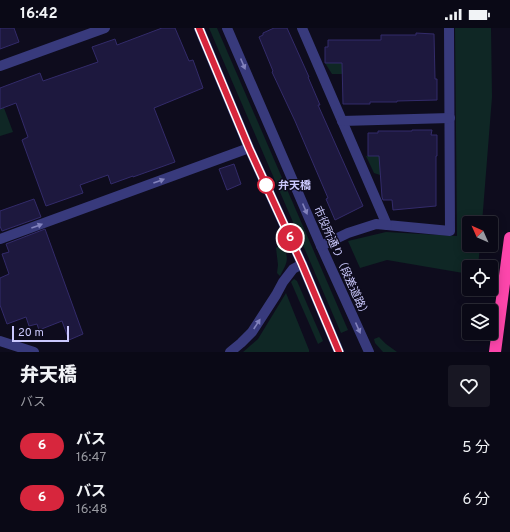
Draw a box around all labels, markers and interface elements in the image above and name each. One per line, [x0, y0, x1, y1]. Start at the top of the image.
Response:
text: 16:42 [20, 5, 58, 24]
one-way arrow [240, 58, 246, 69]
marker: 弁天橋 [257, 176, 275, 194]
one-way arrow [153, 178, 165, 184]
place label: 弁天橋 [278, 179, 311, 193]
one-way arrow [302, 204, 308, 215]
street label: 市役所通り（段差道路） [310, 204, 372, 321]
north arrow [462, 216, 498, 252]
map controls [462, 216, 498, 340]
one-way arrow [31, 223, 43, 229]
line badge: 6 [277, 225, 303, 251]
text: 6 [286, 229, 294, 246]
button: locate [462, 260, 498, 296]
button: layers [462, 304, 498, 340]
one-way arrow [253, 319, 261, 329]
one-way arrow [355, 322, 361, 333]
scale bar [12, 324, 69, 343]
text: 20 m [18, 326, 44, 340]
text: 弁天橋 [20, 364, 77, 388]
button: heart [448, 365, 490, 407]
text: バス [20, 395, 46, 411]
text: バス [76, 431, 106, 450]
text: 6 [38, 437, 46, 454]
text: 5 分 [462, 439, 490, 458]
text: 16:47 [76, 450, 106, 466]
text: バス [76, 483, 106, 502]
text: 6 [38, 489, 46, 506]
text: 6 分 [463, 491, 490, 510]
text: 16:48 [76, 502, 108, 518]

